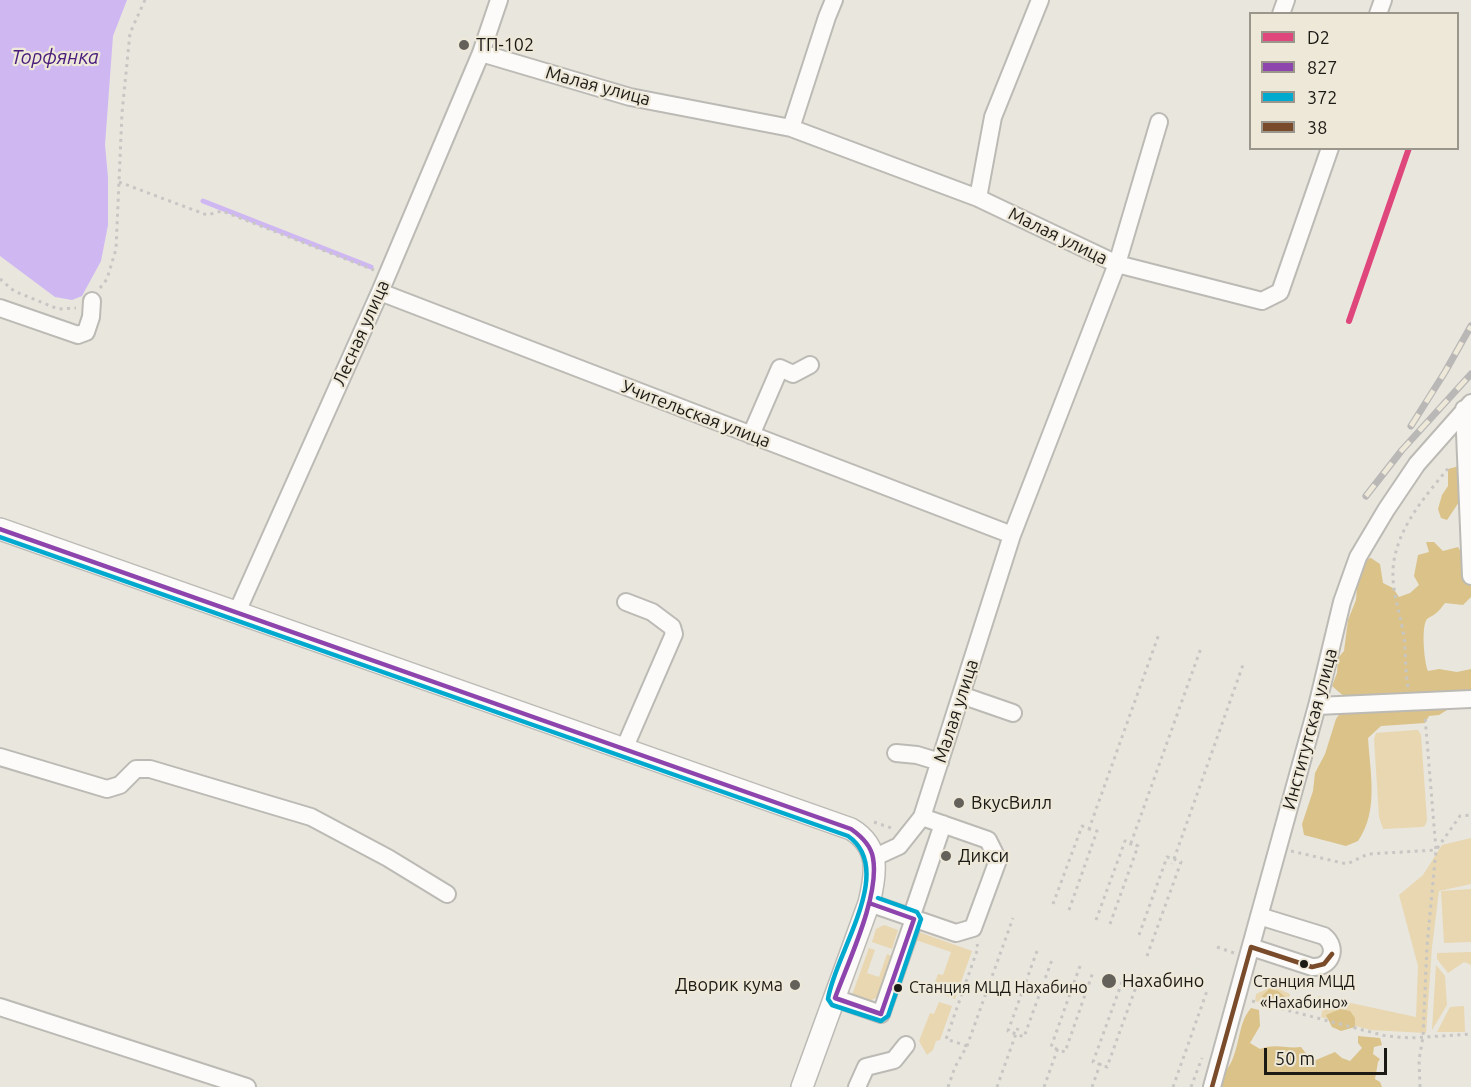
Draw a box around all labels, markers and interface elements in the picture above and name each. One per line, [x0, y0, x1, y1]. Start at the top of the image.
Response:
legend [1249, 12, 1459, 150]
text: D2 [1307, 27, 1330, 47]
place label: ТП-102 [476, 34, 534, 56]
marker: ТП-102 [457, 38, 471, 52]
water label: Торфянка [11, 45, 99, 69]
text: 827 [1307, 57, 1337, 77]
street label: Малая улица [543, 62, 653, 110]
text: 372 [1307, 87, 1337, 107]
text: 38 [1307, 117, 1327, 137]
street label: Малая улица [1005, 203, 1111, 269]
street label: Лесная улица [328, 277, 394, 389]
street label: Учительская улица [618, 376, 774, 452]
street label: Институтская улица [1278, 646, 1342, 812]
street label: Малая улица [929, 656, 983, 766]
place label: ВкусВилл [971, 792, 1052, 814]
marker: ВкусВилл [952, 796, 966, 810]
place label: Дикси [958, 845, 1009, 867]
marker: Дикси [939, 849, 953, 863]
marker: Станция МЦД «Нахабино» [1298, 958, 1310, 970]
place label: Нахабино [1122, 970, 1204, 992]
marker: Нахабино [1100, 972, 1118, 990]
place label: Станция МЦД «Нахабино» [1253, 972, 1355, 1010]
place label: Дворик кума [675, 974, 783, 996]
marker: Дворик кума [788, 978, 802, 992]
place label: Станция МЦД Нахабино [909, 978, 1088, 998]
marker: Станция МЦД Нахабино [892, 982, 904, 994]
scale bar [1267, 1036, 1390, 1074]
text: 50 m [1275, 1048, 1315, 1068]

